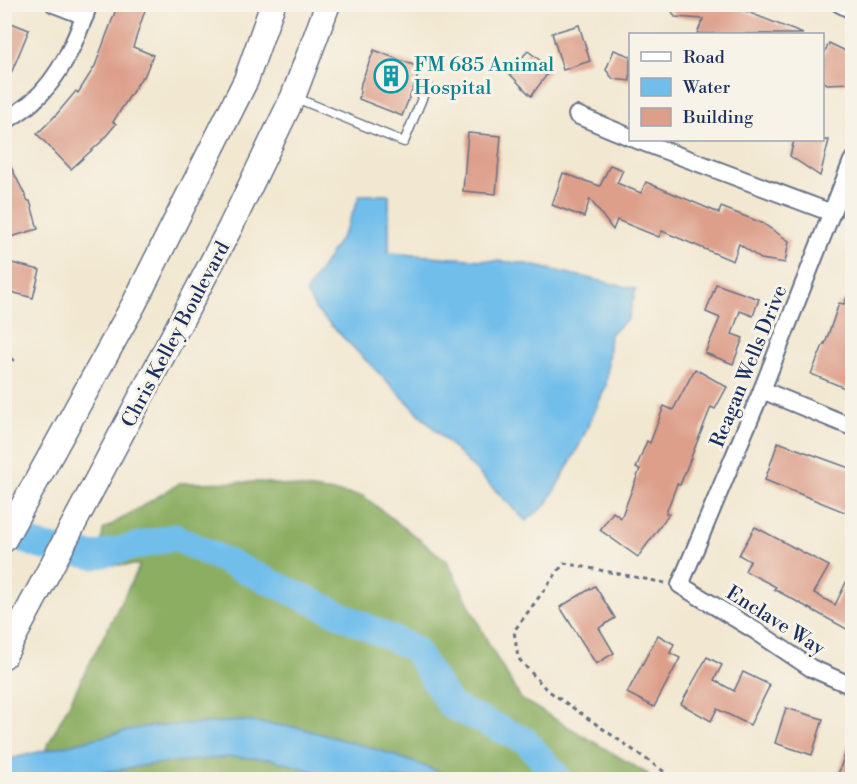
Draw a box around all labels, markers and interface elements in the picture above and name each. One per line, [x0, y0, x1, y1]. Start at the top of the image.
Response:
legend [629, 33, 824, 141]
text: Road [683, 46, 726, 69]
place label: FM 685 Animal Hospital [414, 53, 554, 101]
building icon: FM 685 Animal Hospital [373, 58, 409, 94]
text: Water [682, 76, 731, 99]
text: Building [682, 106, 754, 129]
street label: Chris Kelley Boulevard [117, 237, 236, 432]
street label: Reagan Wells Drive [705, 282, 793, 451]
street label: Enclave Way [721, 581, 830, 662]

